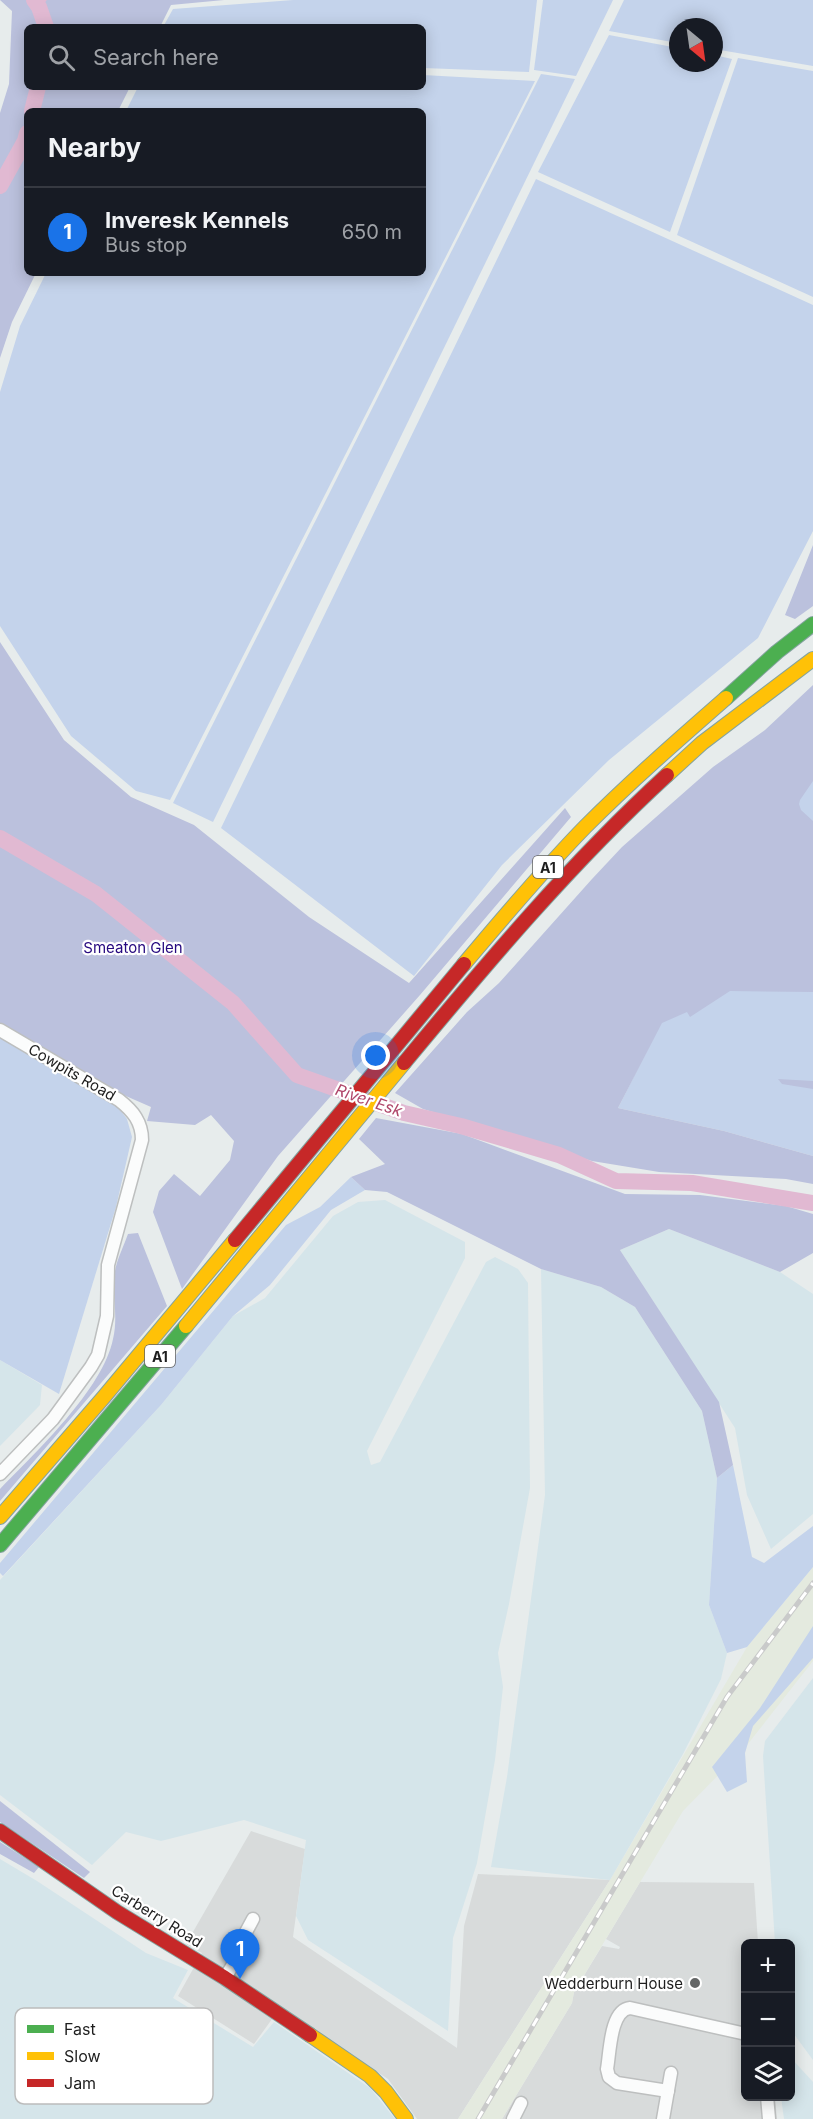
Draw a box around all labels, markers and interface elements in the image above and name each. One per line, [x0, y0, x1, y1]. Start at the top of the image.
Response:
north arrow [669, 18, 723, 72]
search box [24, 24, 426, 90]
icon: search [45, 41, 78, 74]
text: Search here [93, 44, 219, 70]
text: Nearby [48, 132, 141, 163]
text: Inveresk Kennels [105, 207, 289, 233]
text: 1 [63, 220, 72, 244]
text: 650 m [342, 220, 402, 244]
text: Bus stop [105, 233, 187, 257]
road number: A1 [533, 856, 563, 878]
park label: Smeaton Glen [83, 938, 183, 957]
street label: Cowpits Road [25, 1039, 119, 1105]
your location [361, 1041, 390, 1070]
water label: River Esk [333, 1079, 405, 1121]
road number: A1 [145, 1345, 175, 1367]
street label: Carberry Road [108, 1880, 206, 1952]
pin: 1 [220, 1930, 260, 1979]
map controls [741, 1939, 795, 2101]
button: + [741, 1939, 795, 1993]
place label: Wedderburn House [545, 1974, 683, 1993]
marker: Wedderburn House [688, 1976, 702, 1990]
button: − [741, 1993, 795, 2047]
legend [15, 2008, 213, 2104]
text: Fast [64, 2019, 96, 2039]
text: Slow [64, 2046, 101, 2066]
button: layers [741, 2047, 795, 2101]
text: Jam [64, 2073, 96, 2093]

